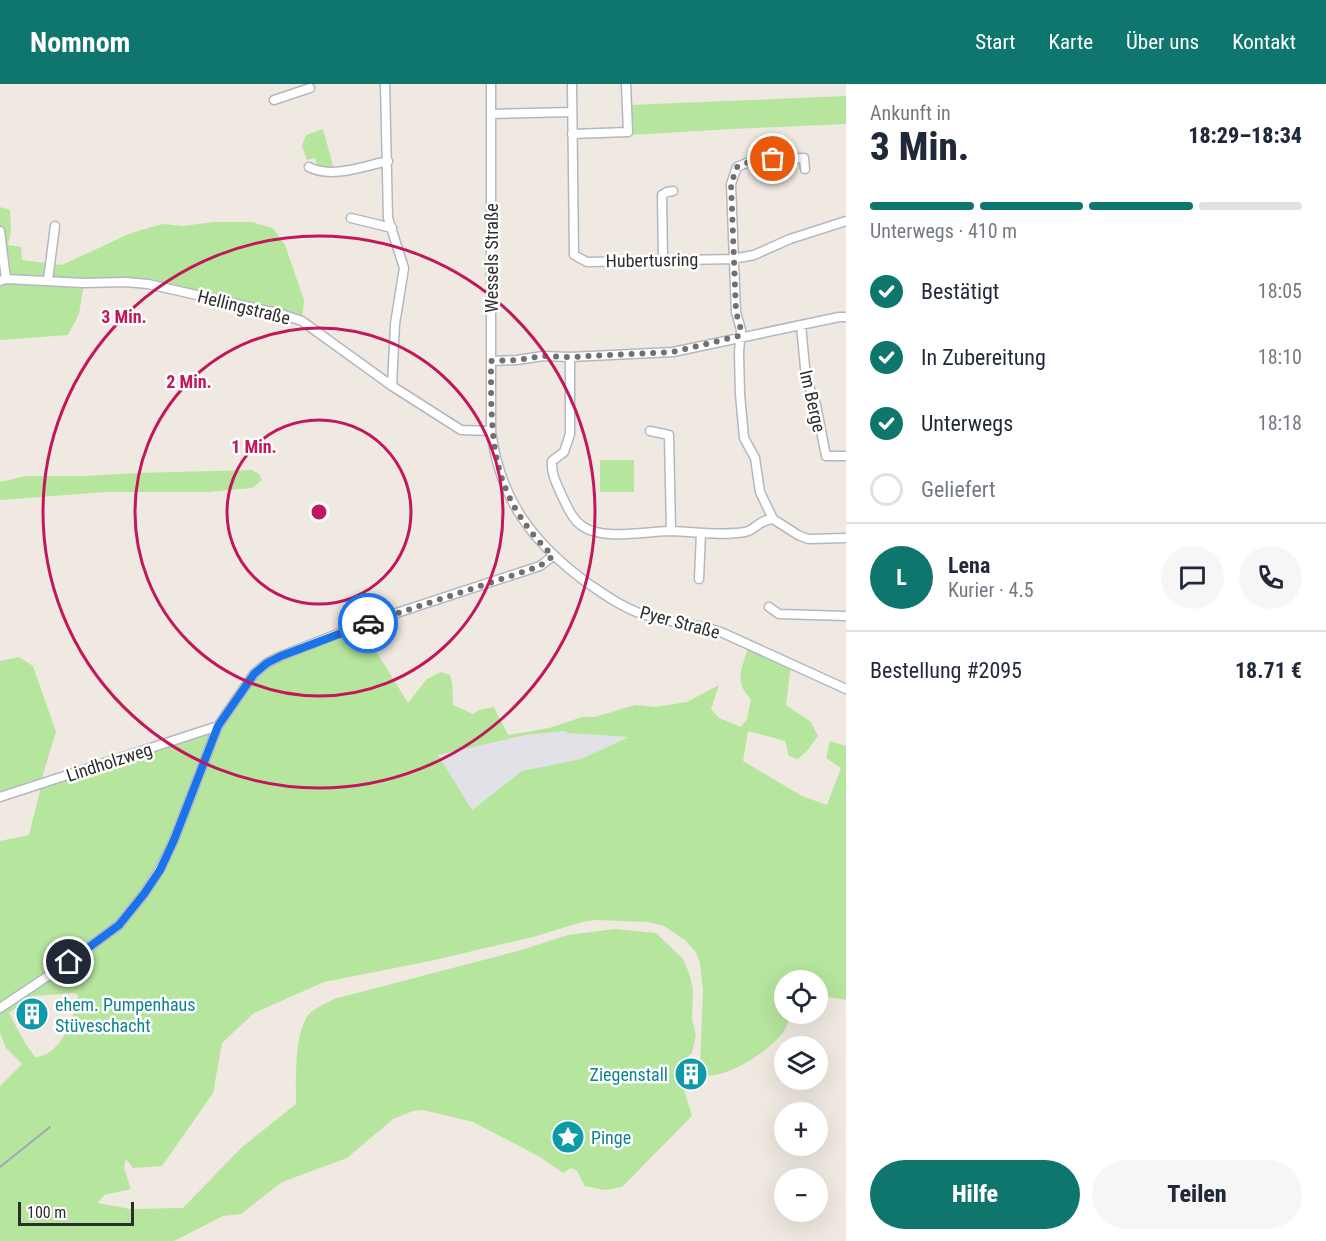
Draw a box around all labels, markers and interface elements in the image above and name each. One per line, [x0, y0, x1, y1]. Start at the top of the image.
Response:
text: Nomnom [30, 26, 130, 59]
text: Start [975, 30, 1016, 54]
text: Karte [1049, 30, 1093, 54]
text: Über uns [1126, 30, 1199, 54]
text: Kontakt [1232, 30, 1296, 54]
text: Ankunft in [870, 101, 951, 125]
text: 18:29–18:34 [1188, 123, 1302, 148]
text: 3 Min. [870, 124, 969, 170]
pin [747, 133, 798, 184]
icon: bag [756, 142, 789, 175]
street label: Wessels Straße [481, 203, 502, 313]
text: Unterwegs · 410 m [870, 219, 1017, 243]
street label: Hubertusring [606, 249, 698, 271]
icon: check [870, 275, 903, 308]
text: Bestätigt [921, 279, 999, 304]
text: 18:05 [1258, 279, 1302, 303]
street label: Hellingstraße [196, 285, 292, 329]
text: 3 Min. [101, 306, 147, 327]
icon: check [870, 341, 903, 374]
text: In Zubereitung [921, 345, 1046, 370]
text: 18:10 [1258, 345, 1302, 369]
street label: Im Berge [796, 368, 830, 434]
text: 2 Min. [166, 371, 212, 392]
icon: check [870, 407, 903, 440]
text: Unterwegs [921, 411, 1013, 436]
text: 18:18 [1258, 411, 1302, 435]
text: 1 Min. [231, 436, 277, 457]
text: Geliefert [921, 477, 996, 502]
centre of rings [309, 502, 329, 522]
button: chat [1161, 546, 1224, 609]
button: phone [1239, 546, 1302, 609]
text: Lena [948, 553, 990, 578]
text: L [896, 565, 907, 590]
text: Kurier · 4.5 [948, 578, 1034, 602]
courier [338, 593, 398, 653]
street label: Pyer Straße [638, 601, 722, 643]
icon: car [352, 607, 385, 640]
text: Bestellung #2095 [870, 658, 1022, 683]
text: 18.71 € [1235, 658, 1302, 683]
street label: Lindholzweg [63, 738, 155, 786]
pin [43, 936, 94, 987]
icon: home [52, 945, 85, 978]
map controls [774, 970, 828, 1222]
button: locate [774, 970, 828, 1024]
place label: ehem. Pumpenhaus Stüveschacht [55, 994, 195, 1036]
building icon: ehem. Pumpenhaus Stüveschacht [14, 996, 50, 1032]
button: layers [774, 1036, 828, 1090]
building icon: Ziegenstall [673, 1056, 709, 1092]
place label: Ziegenstall [590, 1064, 668, 1085]
button: + [774, 1102, 828, 1156]
place icon: Pinge [550, 1119, 586, 1155]
place label: Pinge [591, 1127, 631, 1148]
button: Hilfe [870, 1160, 1080, 1229]
button: Teilen [1092, 1160, 1302, 1229]
button: − [774, 1168, 828, 1222]
scale bar [18, 1199, 134, 1226]
text: 100 m [27, 1203, 66, 1222]

